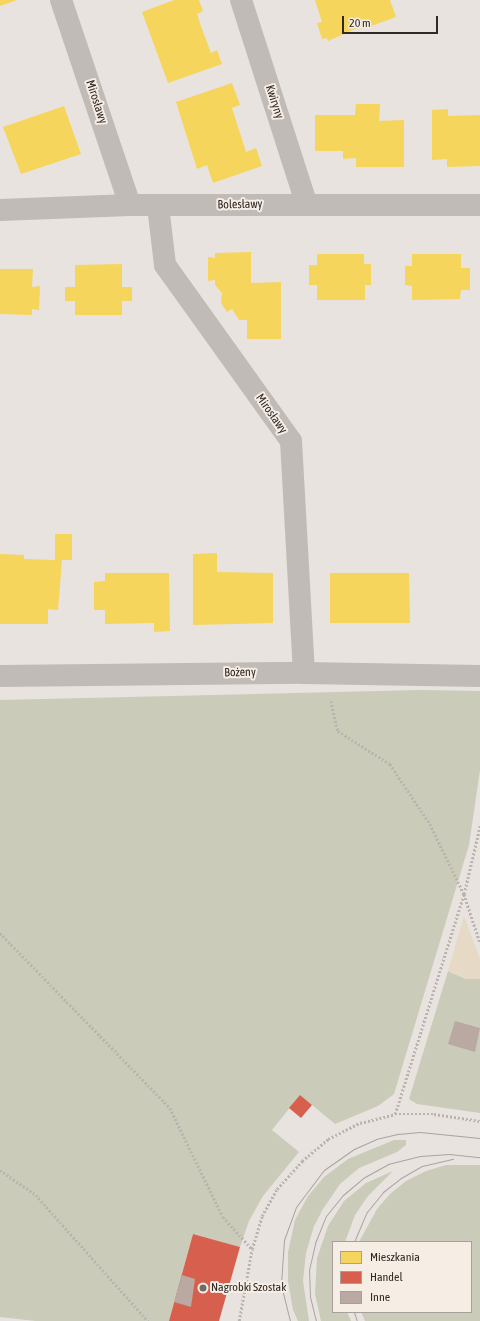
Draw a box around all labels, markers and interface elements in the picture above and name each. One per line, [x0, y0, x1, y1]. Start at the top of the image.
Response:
scale bar [344, 8, 440, 34]
text: 20 m [349, 16, 371, 30]
street label: Mirosławy [82, 78, 110, 126]
street label: Kwiryny [262, 83, 286, 121]
street label: Bolesławy [217, 197, 263, 213]
street label: Mirosławy [252, 391, 290, 437]
street label: Bożeny [224, 666, 256, 680]
legend [332, 1241, 472, 1313]
text: Mieszkania [370, 1250, 420, 1264]
text: Handel [370, 1270, 403, 1284]
place label: Nagrobki Szostak [211, 1281, 286, 1295]
marker: Nagrobki Szostak [198, 1283, 208, 1293]
text: Inne [370, 1290, 390, 1304]

